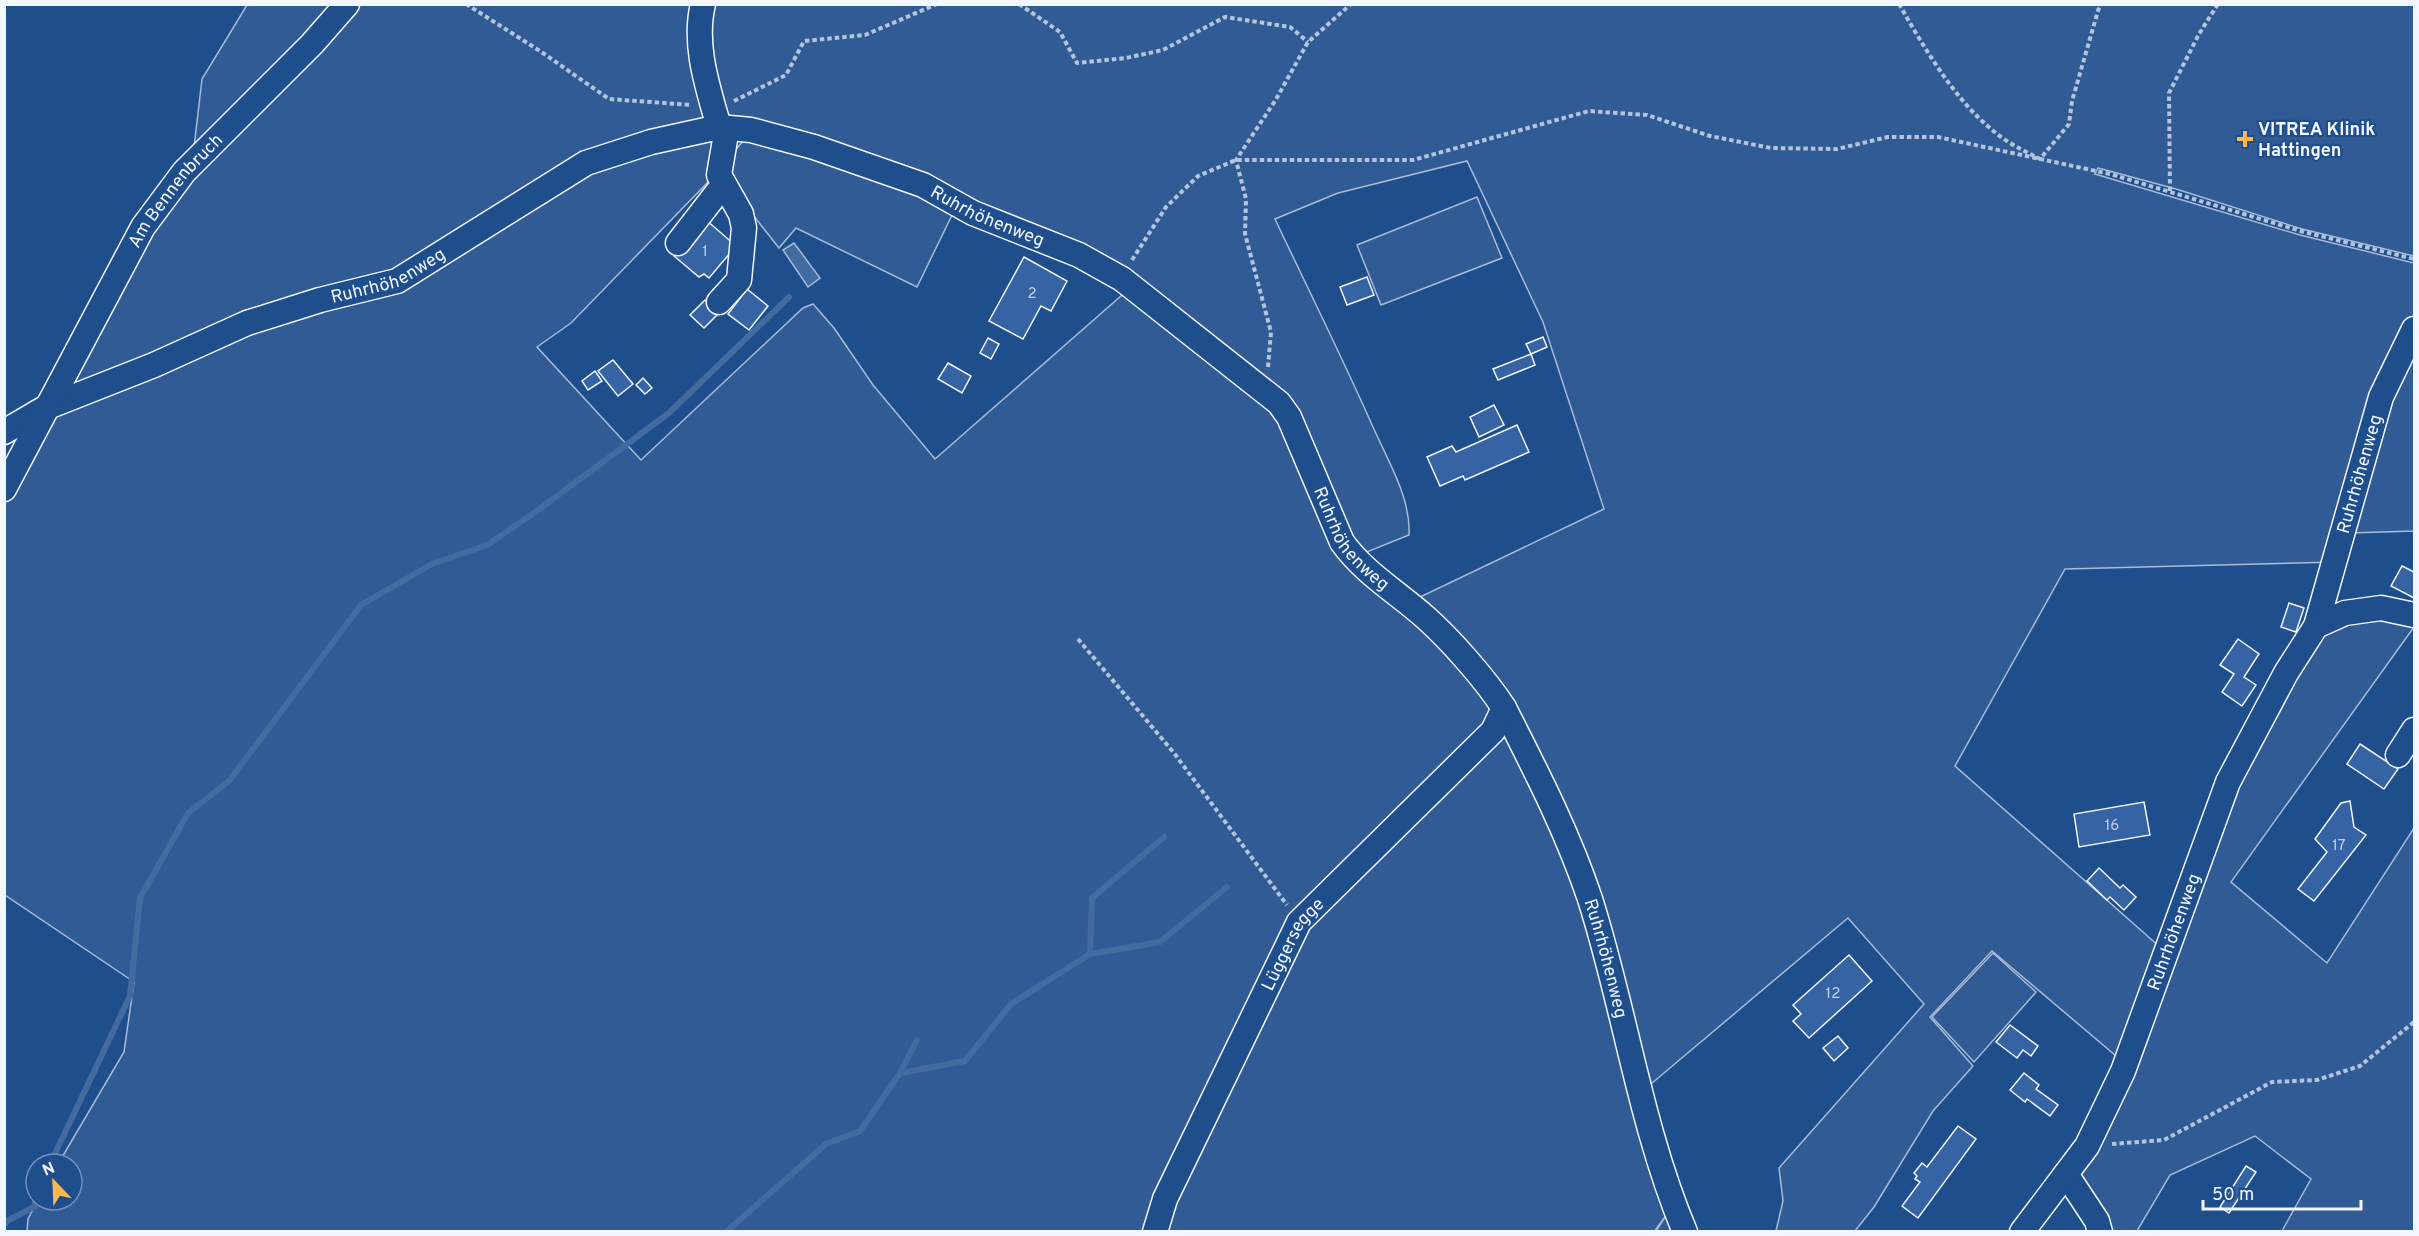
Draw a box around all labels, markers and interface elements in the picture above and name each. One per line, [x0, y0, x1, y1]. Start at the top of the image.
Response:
place label: VITREA Klinik Hattingen [2258, 119, 2375, 163]
street label: Am Bennenbruch [124, 130, 229, 252]
marker: VITREA Klinik Hattingen [2236, 130, 2254, 148]
street label: Ruhrhöhenweg [926, 181, 1047, 253]
street label: Ruhrhöhenweg [329, 243, 450, 310]
house number: 1 [702, 243, 708, 262]
house number: 2 [1027, 285, 1037, 304]
street label: Ruhrhöhenweg [2333, 412, 2388, 537]
street label: Ruhrhöhenweg [1307, 484, 1393, 597]
house number: 16 [2105, 817, 2119, 836]
house number: 17 [2332, 837, 2346, 856]
street label: Ruhrhöhenweg [2143, 871, 2207, 994]
street label: Lüggersegge [1257, 894, 1330, 995]
street label: Ruhrhöhenweg [1578, 896, 1632, 1021]
house number: 12 [1826, 985, 1840, 1004]
north arrow [24, 1152, 84, 1212]
text: N [40, 1159, 58, 1181]
scale bar [2203, 1173, 2360, 1211]
text: 50 m [2212, 1184, 2254, 1207]

